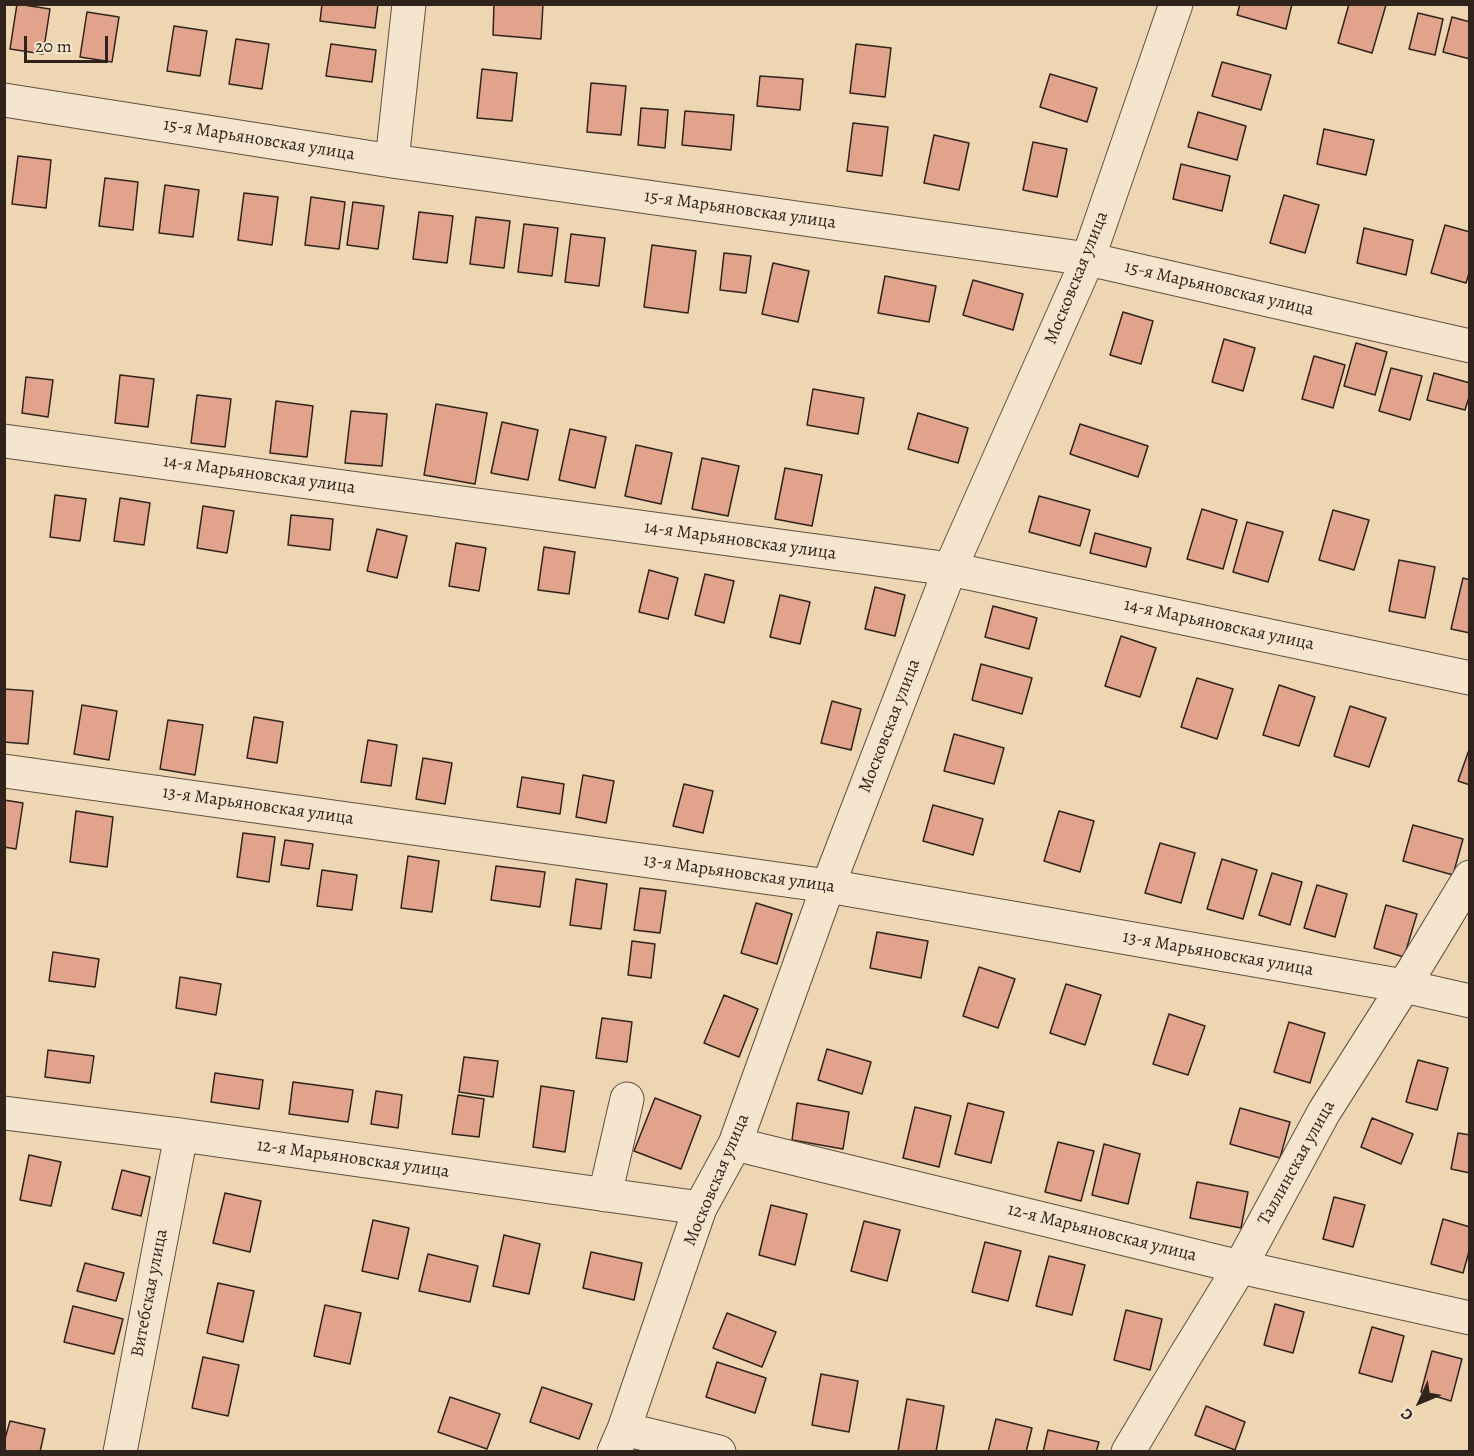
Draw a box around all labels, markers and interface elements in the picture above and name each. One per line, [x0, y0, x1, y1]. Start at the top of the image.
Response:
scale bar [27, 24, 111, 62]
text: 20 m [35, 34, 72, 58]
street label: 15-я Марьяновская улица [162, 114, 356, 166]
street label: 15-я Марьяновская улица [643, 186, 837, 234]
street label: Московская улица [1040, 208, 1114, 348]
street label: 15-я Марьяновская улица [1122, 257, 1316, 321]
street label: 14-я Марьяновская улица [162, 451, 356, 499]
street label: 14-я Марьяновская улица [643, 517, 837, 565]
street label: 14-я Марьяновская улица [1122, 594, 1316, 656]
street label: Московская улица [855, 656, 925, 796]
street label: 13-я Марьяновская улица [161, 782, 355, 830]
street label: 13-я Марьяновская улица [642, 850, 836, 898]
street label: 13-я Марьяновская улица [1121, 927, 1315, 981]
street label: Таллинская улица [1254, 1097, 1340, 1229]
street label: Московская улица [679, 1111, 755, 1249]
street label: 12-я Марьяновская улица [255, 1135, 451, 1183]
street label: 12-я Марьяновская улица [1005, 1199, 1199, 1267]
street label: Витебская улица [127, 1227, 173, 1359]
north arrow [1390, 1372, 1450, 1432]
text: С [1396, 1403, 1418, 1426]

